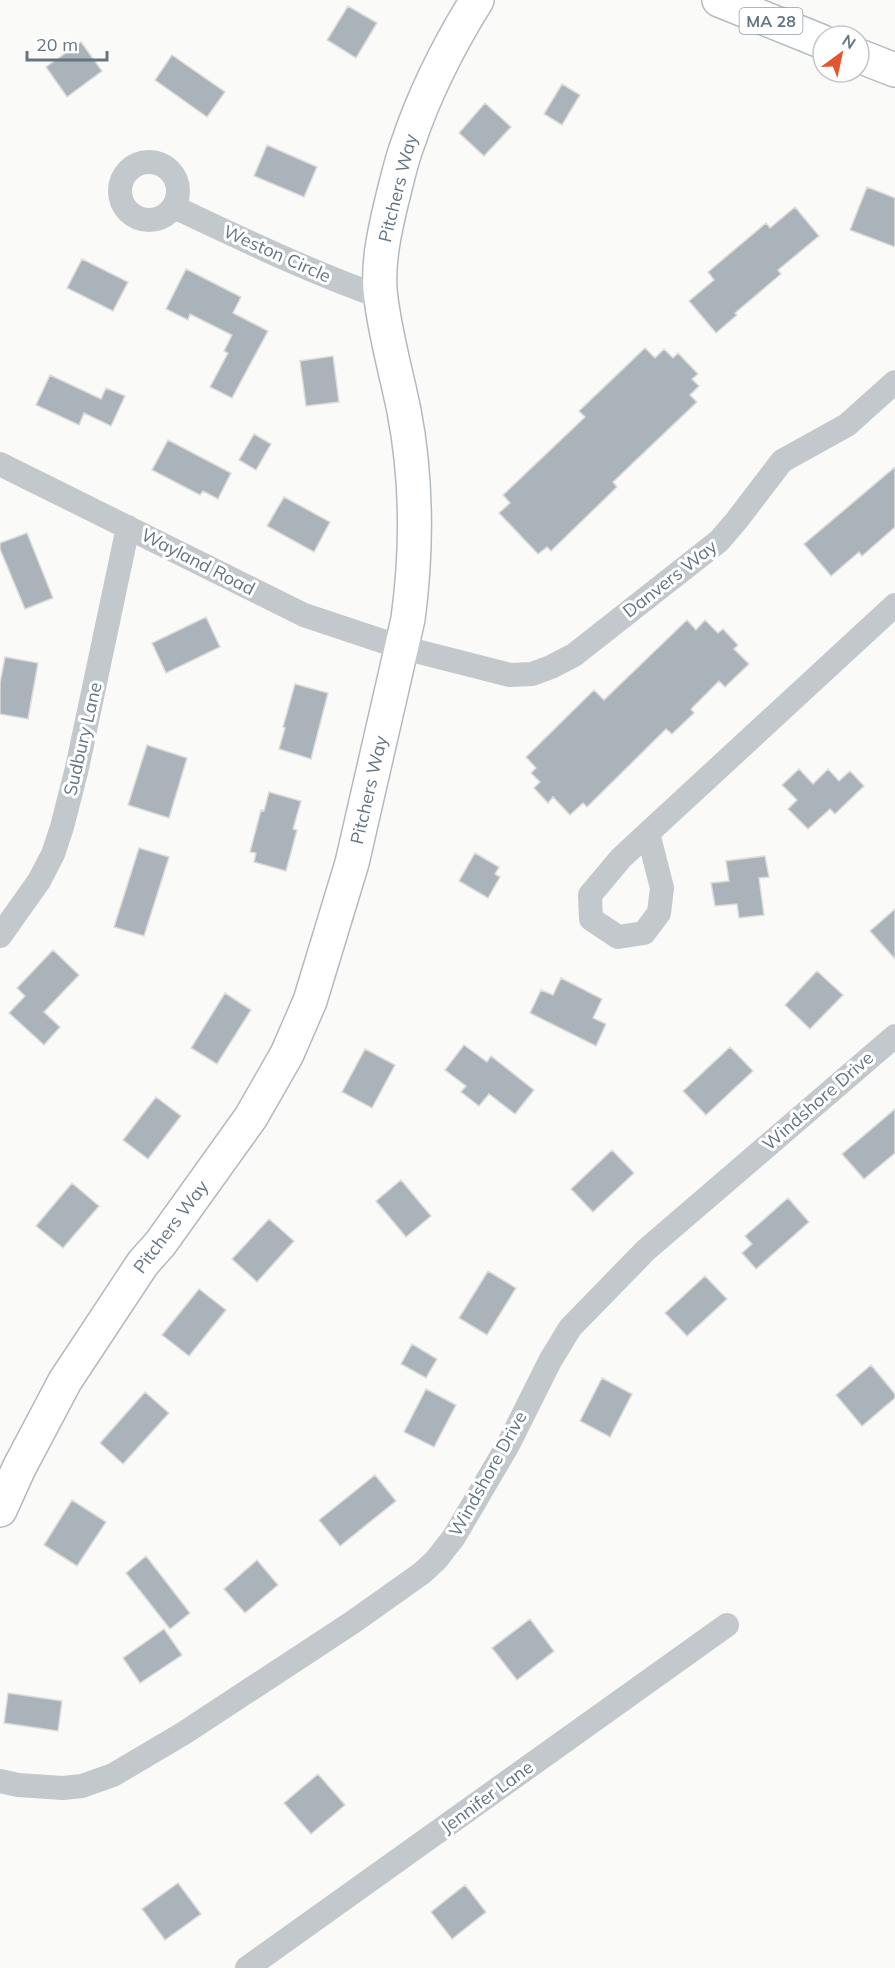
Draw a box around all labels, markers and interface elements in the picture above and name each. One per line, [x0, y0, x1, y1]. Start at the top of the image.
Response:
road number: MA 28 [740, 8, 802, 34]
scale bar [27, 24, 106, 62]
north arrow [811, 24, 871, 84]
text: N [839, 30, 860, 53]
text: 20 m [36, 33, 78, 56]
street label: Pitchers Way [373, 131, 422, 244]
street label: Weston Circle [220, 220, 335, 288]
street label: Wayland Road [138, 523, 259, 600]
street label: Danvers Way [618, 534, 722, 623]
street label: Sudbury Lane [58, 680, 107, 798]
street label: Pitchers Way [345, 733, 392, 846]
street label: Windshore Drive [757, 1046, 878, 1155]
street label: Pitchers Way [128, 1175, 213, 1278]
street label: Windshore Drive [444, 1407, 532, 1540]
street label: Jennifer Lane [436, 1755, 538, 1838]

